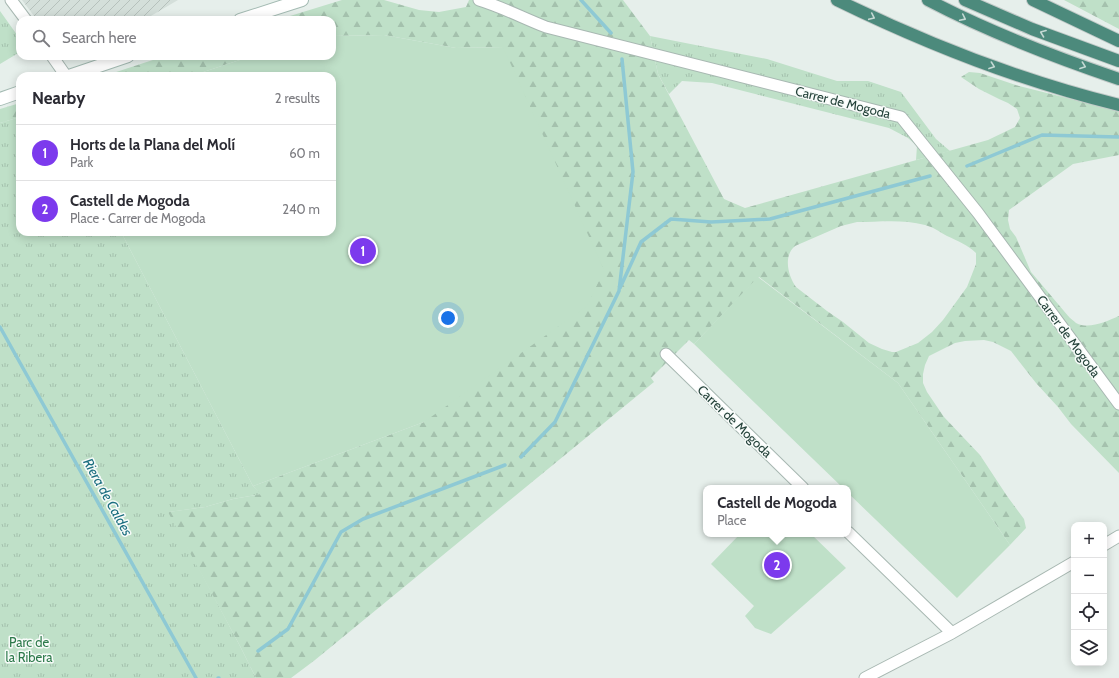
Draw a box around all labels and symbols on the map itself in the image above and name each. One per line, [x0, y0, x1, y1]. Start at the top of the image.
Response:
one-way arrow [868, 12, 875, 20]
one-way arrow [959, 13, 966, 20]
one-way arrow [1039, 30, 1046, 38]
one-way arrow [989, 62, 996, 70]
one-way arrow [1080, 62, 1087, 70]
street label: Carrer de Mogoda [794, 82, 893, 122]
pin: 1 [350, 236, 376, 266]
street label: Carrer de Mogoda [1034, 292, 1105, 381]
your location [438, 308, 458, 328]
street label: Carrer de Mogoda [694, 381, 776, 461]
water label: Riera de Caldes [79, 455, 137, 540]
pin: 2 [764, 550, 790, 580]
park label: Parc de la Ribera [6, 634, 53, 665]

